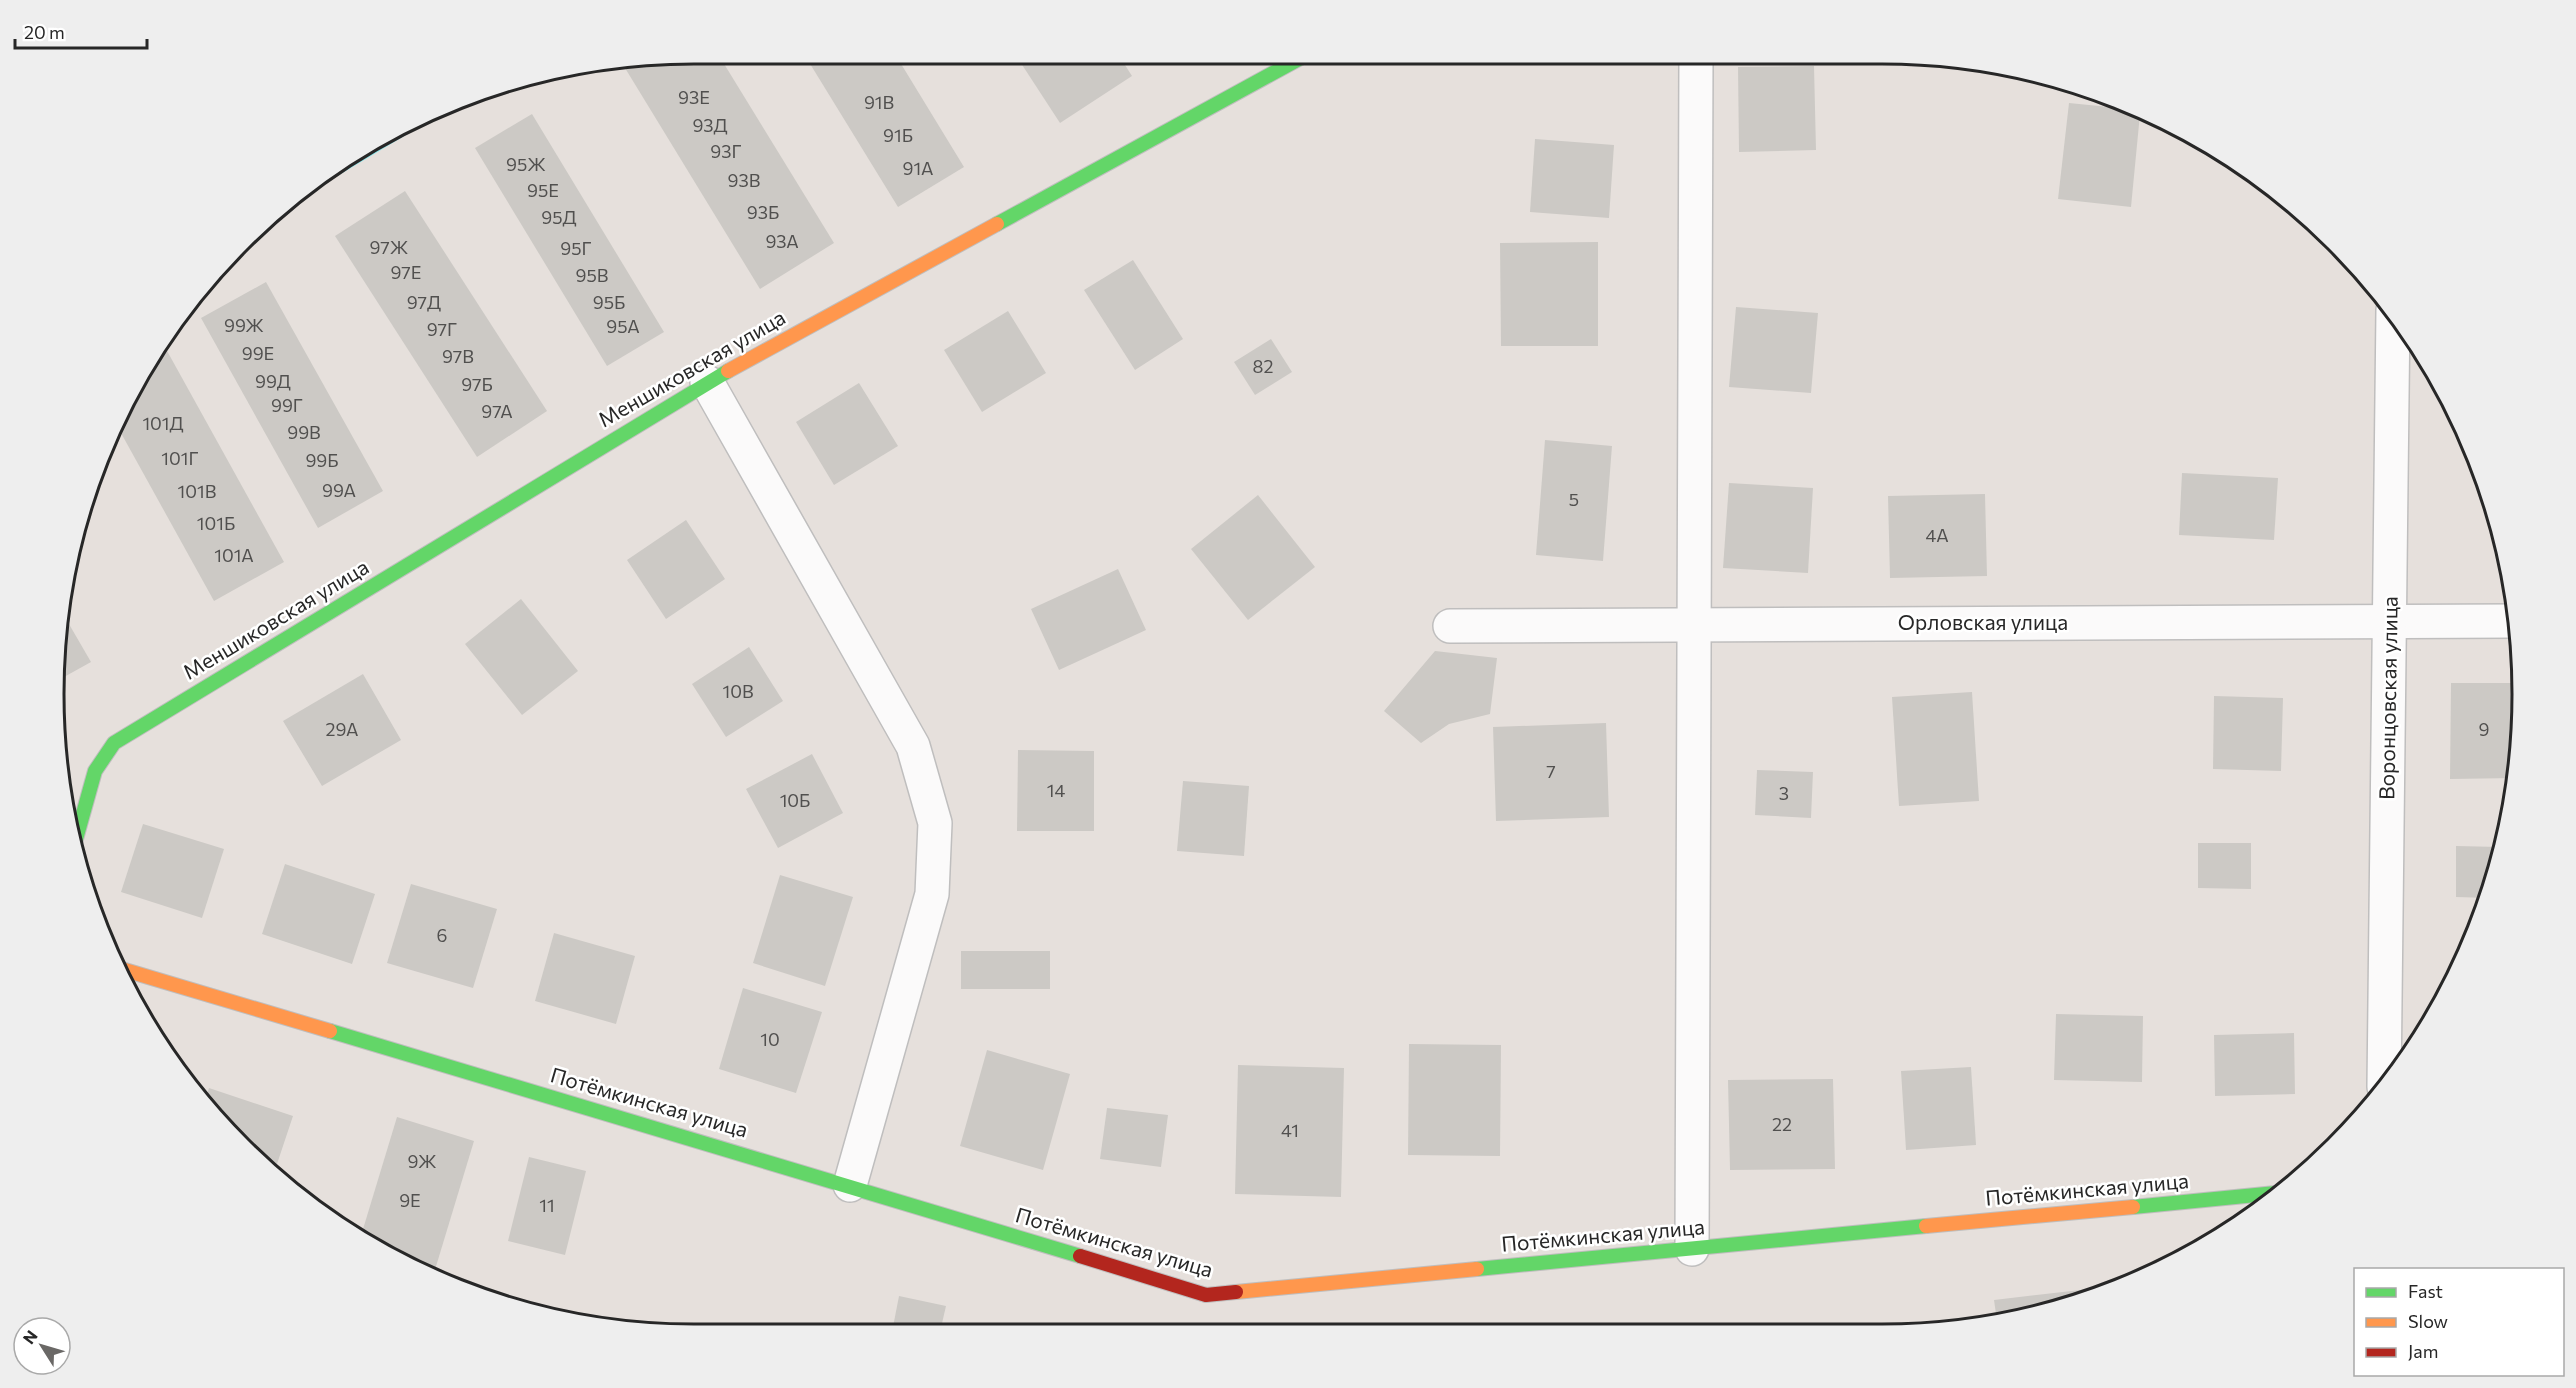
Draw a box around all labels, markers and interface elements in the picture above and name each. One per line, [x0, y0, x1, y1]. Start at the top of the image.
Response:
scale bar [15, 12, 147, 50]
text: 20 m [24, 21, 65, 43]
house number: 93Е [678, 86, 710, 108]
house number: 91В [864, 91, 894, 113]
house number: 93Д [692, 114, 728, 136]
house number: 91Б [883, 124, 913, 146]
house number: 93Г [710, 140, 742, 162]
house number: 95Ж [506, 153, 546, 175]
house number: 91А [902, 157, 934, 179]
house number: 93В [728, 169, 760, 191]
house number: 95Е [527, 179, 559, 201]
house number: 93Б [747, 201, 779, 223]
house number: 95Д [541, 206, 577, 228]
house number: 93А [765, 230, 799, 252]
house number: 97Ж [370, 236, 409, 258]
house number: 95Г [560, 237, 592, 259]
house number: 97Е [390, 261, 422, 283]
house number: 95В [576, 264, 608, 286]
house number: 97Д [407, 291, 441, 313]
house number: 95Б [593, 291, 625, 313]
street label: Меншиковская улица [593, 304, 789, 432]
house number: 99Ж [224, 314, 264, 336]
house number: 95А [606, 315, 640, 337]
house number: 97Г [427, 318, 457, 340]
house number: 99Е [242, 342, 274, 364]
house number: 97В [442, 345, 474, 367]
house number: 82 [1253, 355, 1273, 377]
house number: 99Д [255, 370, 291, 392]
house number: 97Б [461, 373, 493, 395]
house number: 99Г [271, 394, 303, 416]
house number: 97А [481, 400, 513, 422]
house number: 101Д [142, 412, 184, 434]
house number: 99В [287, 421, 321, 443]
house number: 101Г [161, 447, 199, 469]
house number: 99Б [305, 449, 339, 471]
house number: 99А [322, 479, 356, 501]
house number: 101В [178, 480, 216, 502]
house number: 5 [1569, 488, 1579, 510]
house number: 101Б [197, 512, 235, 534]
house number: 4А [1925, 524, 1949, 546]
house number: 101А [214, 544, 254, 566]
street label: Меншиковская улица [178, 553, 373, 684]
street label: Воронцовская улица [2373, 596, 2402, 800]
street label: Орловская улица [1898, 609, 2068, 634]
house number: 10В [722, 680, 754, 702]
house number: 29А [326, 718, 358, 740]
house number: 9 [2479, 718, 2489, 740]
house number: 7 [1546, 760, 1556, 782]
house number: 14 [1047, 779, 1065, 801]
house number: 3 [1779, 782, 1789, 804]
house number: 10Б [780, 789, 810, 811]
house number: 6 [437, 924, 447, 946]
house number: 10 [760, 1028, 780, 1050]
street label: Потёмкинская улица [548, 1061, 751, 1142]
house number: 22 [1772, 1113, 1792, 1135]
house number: 41 [1281, 1119, 1299, 1141]
house number: 9Ж [408, 1150, 437, 1172]
street label: Потёмкинская улица [1984, 1167, 2190, 1210]
house number: 9Е [399, 1189, 421, 1211]
house number: 11 [539, 1194, 555, 1216]
street label: Потёмкинская улица [1013, 1201, 1216, 1282]
street label: Потёмкинская улица [1500, 1213, 1706, 1256]
legend [2354, 1268, 2564, 1376]
text: Fast [2408, 1280, 2443, 1302]
text: Slow [2408, 1310, 2448, 1332]
north arrow [12, 1316, 72, 1376]
text: N [18, 1326, 41, 1347]
text: Jam [2408, 1340, 2438, 1362]

